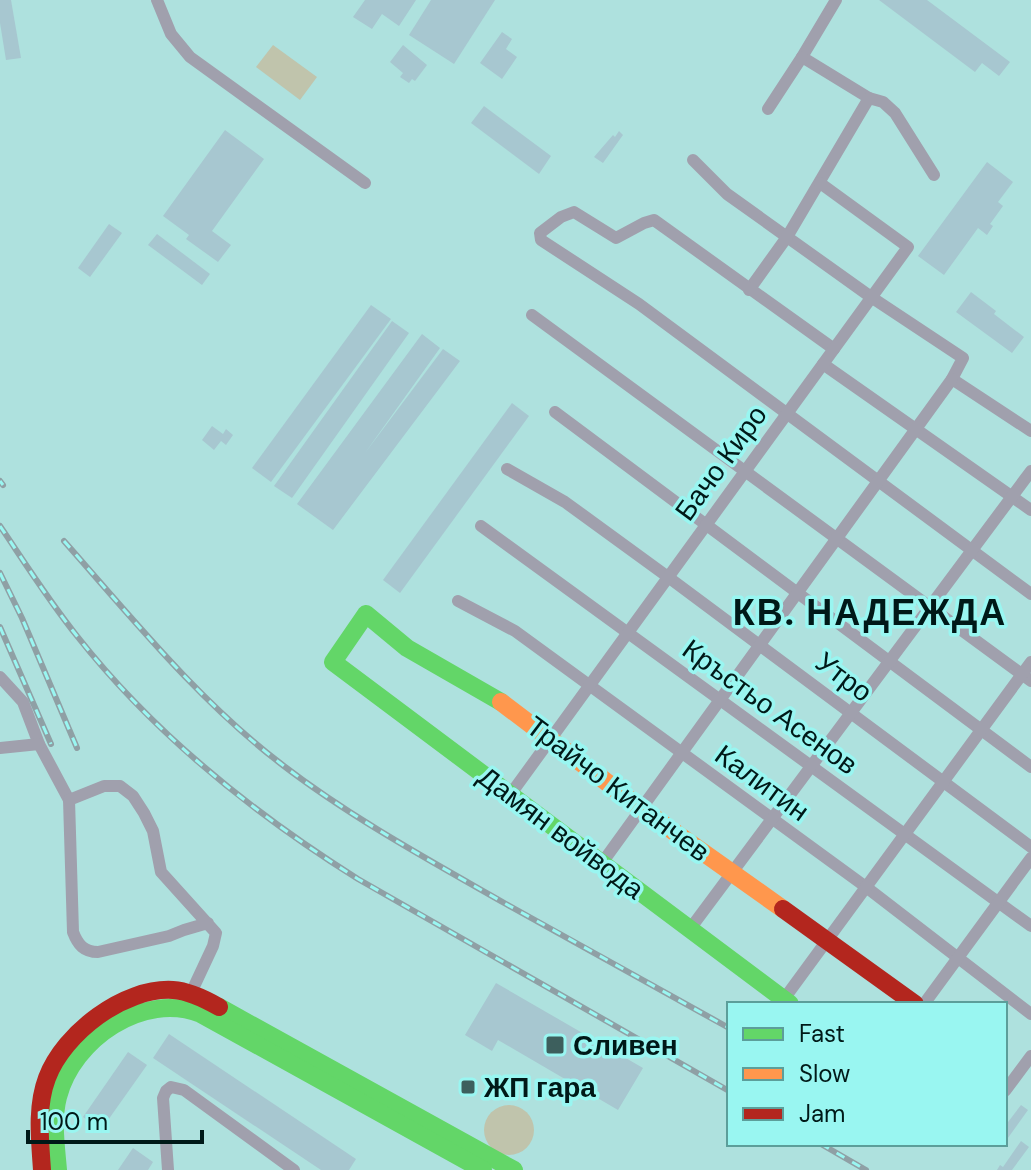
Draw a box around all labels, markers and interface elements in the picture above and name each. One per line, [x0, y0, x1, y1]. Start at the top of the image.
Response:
street label: Бачо Киро [667, 398, 775, 528]
district label: КВ. НАДЕЖДА [733, 589, 1007, 636]
street label: Кръстьо Асенов [675, 631, 865, 783]
street label: Утро [808, 644, 880, 710]
street label: Трайчо Китанчев [519, 708, 717, 870]
street label: Калитин [708, 736, 816, 830]
street label: Дамян войвода [470, 758, 652, 908]
legend [727, 1002, 1007, 1146]
text: Fast [799, 1018, 845, 1049]
place label: Сливен [573, 1027, 678, 1064]
marker: Сливен [544, 1034, 566, 1056]
text: Slow [799, 1058, 850, 1089]
place label: ЖП гара [483, 1069, 596, 1106]
marker: ЖП гара [459, 1078, 477, 1096]
scale bar [28, 1094, 202, 1144]
text: Jam [799, 1098, 845, 1129]
text: 100 m [40, 1106, 108, 1137]

